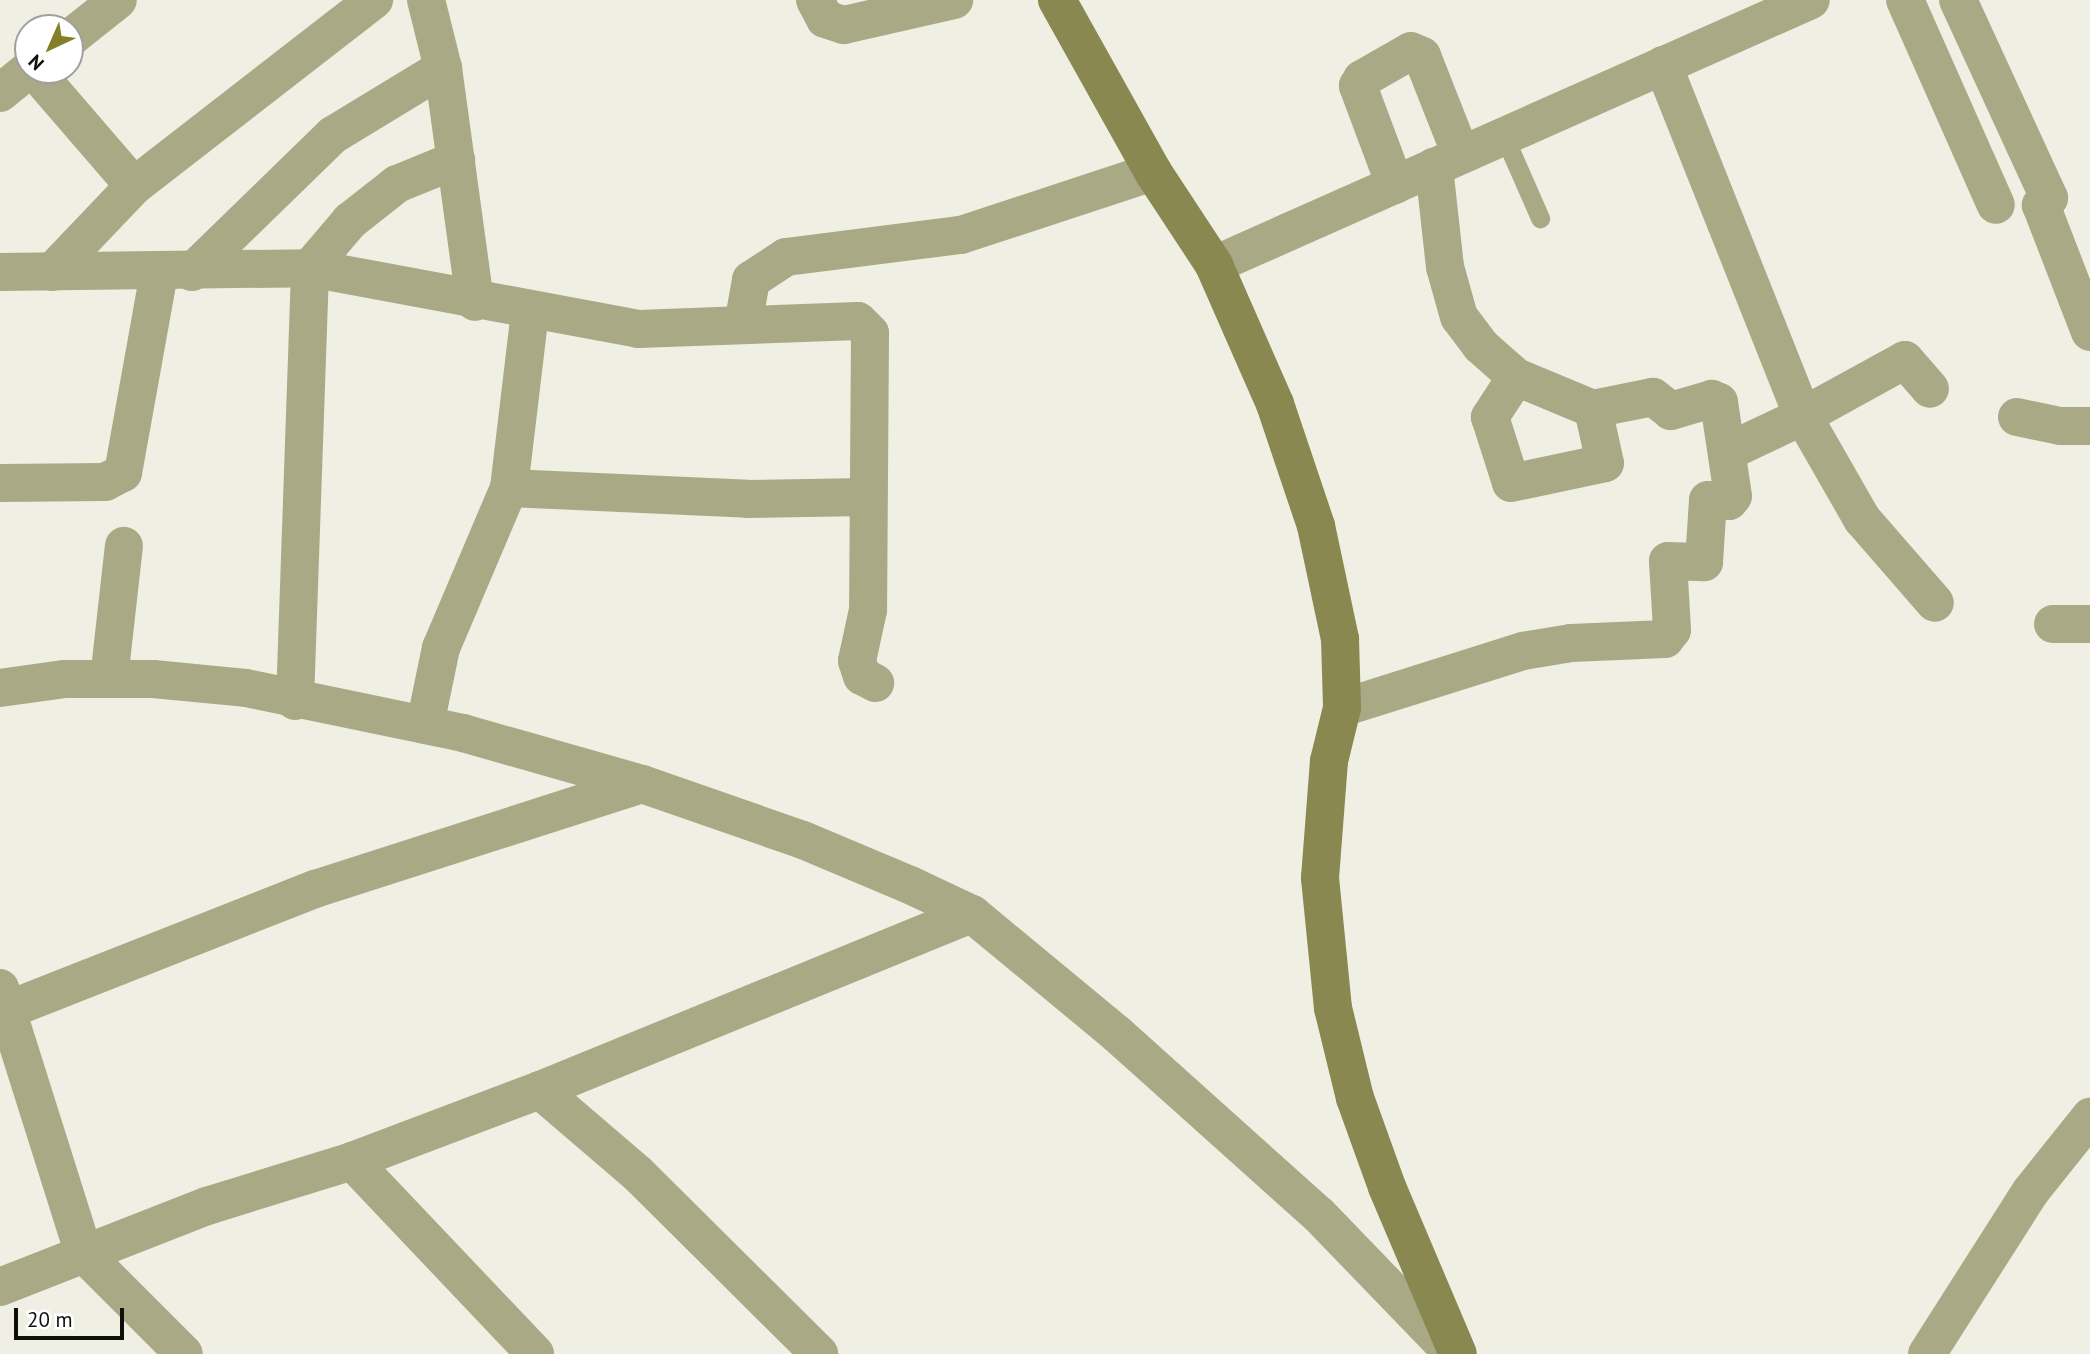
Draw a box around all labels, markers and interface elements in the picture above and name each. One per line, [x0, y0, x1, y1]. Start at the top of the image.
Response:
north arrow [14, 14, 84, 84]
text: N [23, 50, 49, 76]
scale bar [18, 1294, 128, 1338]
text: 20 m [27, 1306, 73, 1333]

